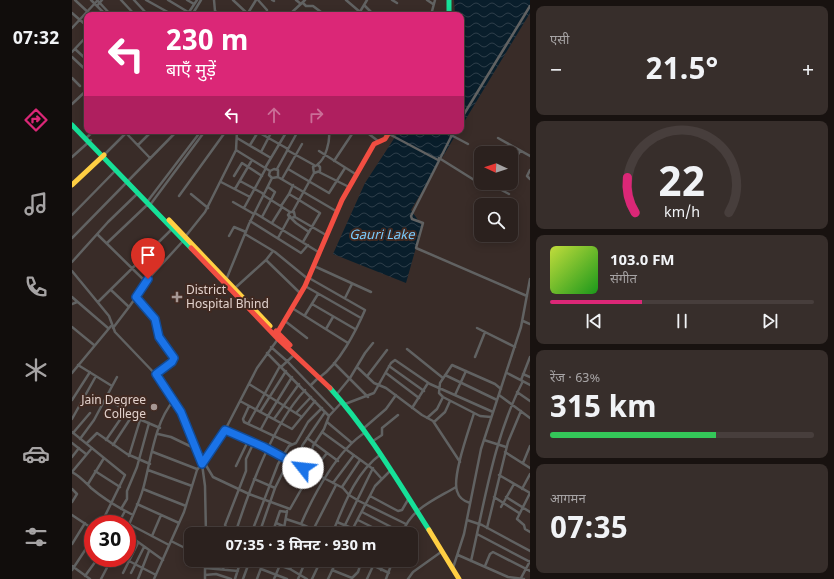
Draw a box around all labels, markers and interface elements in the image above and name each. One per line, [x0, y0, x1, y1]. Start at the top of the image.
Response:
text: 230 m [166, 25, 248, 61]
text: 07:32 [13, 28, 59, 51]
icon: left [100, 28, 152, 80]
text: एसी [550, 32, 569, 49]
text: 21.5° [646, 52, 718, 91]
text: − [550, 57, 562, 86]
text: + [802, 57, 814, 86]
text: बाएँ मुड़ें [166, 60, 216, 83]
icon: left [221, 104, 243, 126]
icon: ahead [263, 104, 285, 126]
icon: right [305, 104, 327, 126]
icon: directions [22, 106, 50, 134]
north arrow [474, 146, 518, 190]
map controls [474, 146, 518, 242]
text: 22 [658, 159, 706, 213]
icon: music [22, 190, 50, 218]
button: search [474, 198, 518, 242]
text: km/h [664, 203, 700, 222]
water label: Gauri Lake [349, 227, 415, 244]
pin [131, 238, 165, 279]
icon: arrive [137, 244, 159, 266]
text: 103.0 FM [610, 252, 674, 271]
text: संगीत [610, 271, 637, 288]
icon: phone [22, 273, 50, 301]
place label: District Hospital Bhind [186, 283, 269, 313]
marker: District Hospital Bhind [171, 291, 183, 303]
icon: previous [583, 310, 605, 332]
icon: pause [671, 310, 693, 332]
icon: next [759, 310, 781, 332]
icon: climate [22, 356, 50, 384]
text: रेंज · 63% [550, 370, 600, 387]
text: 315 km [550, 390, 656, 429]
place label: Jain Degree College [80, 393, 146, 423]
marker: Jain Degree College [149, 402, 159, 412]
icon: car [22, 440, 50, 468]
position arrow [282, 447, 324, 489]
text: आगमन [550, 491, 586, 508]
text: 07:35 [550, 511, 628, 550]
speed limit sign: 30 [84, 515, 136, 567]
icon: filters [22, 523, 50, 551]
text: 07:35 · 3 मिनट · 930 m [226, 537, 376, 556]

